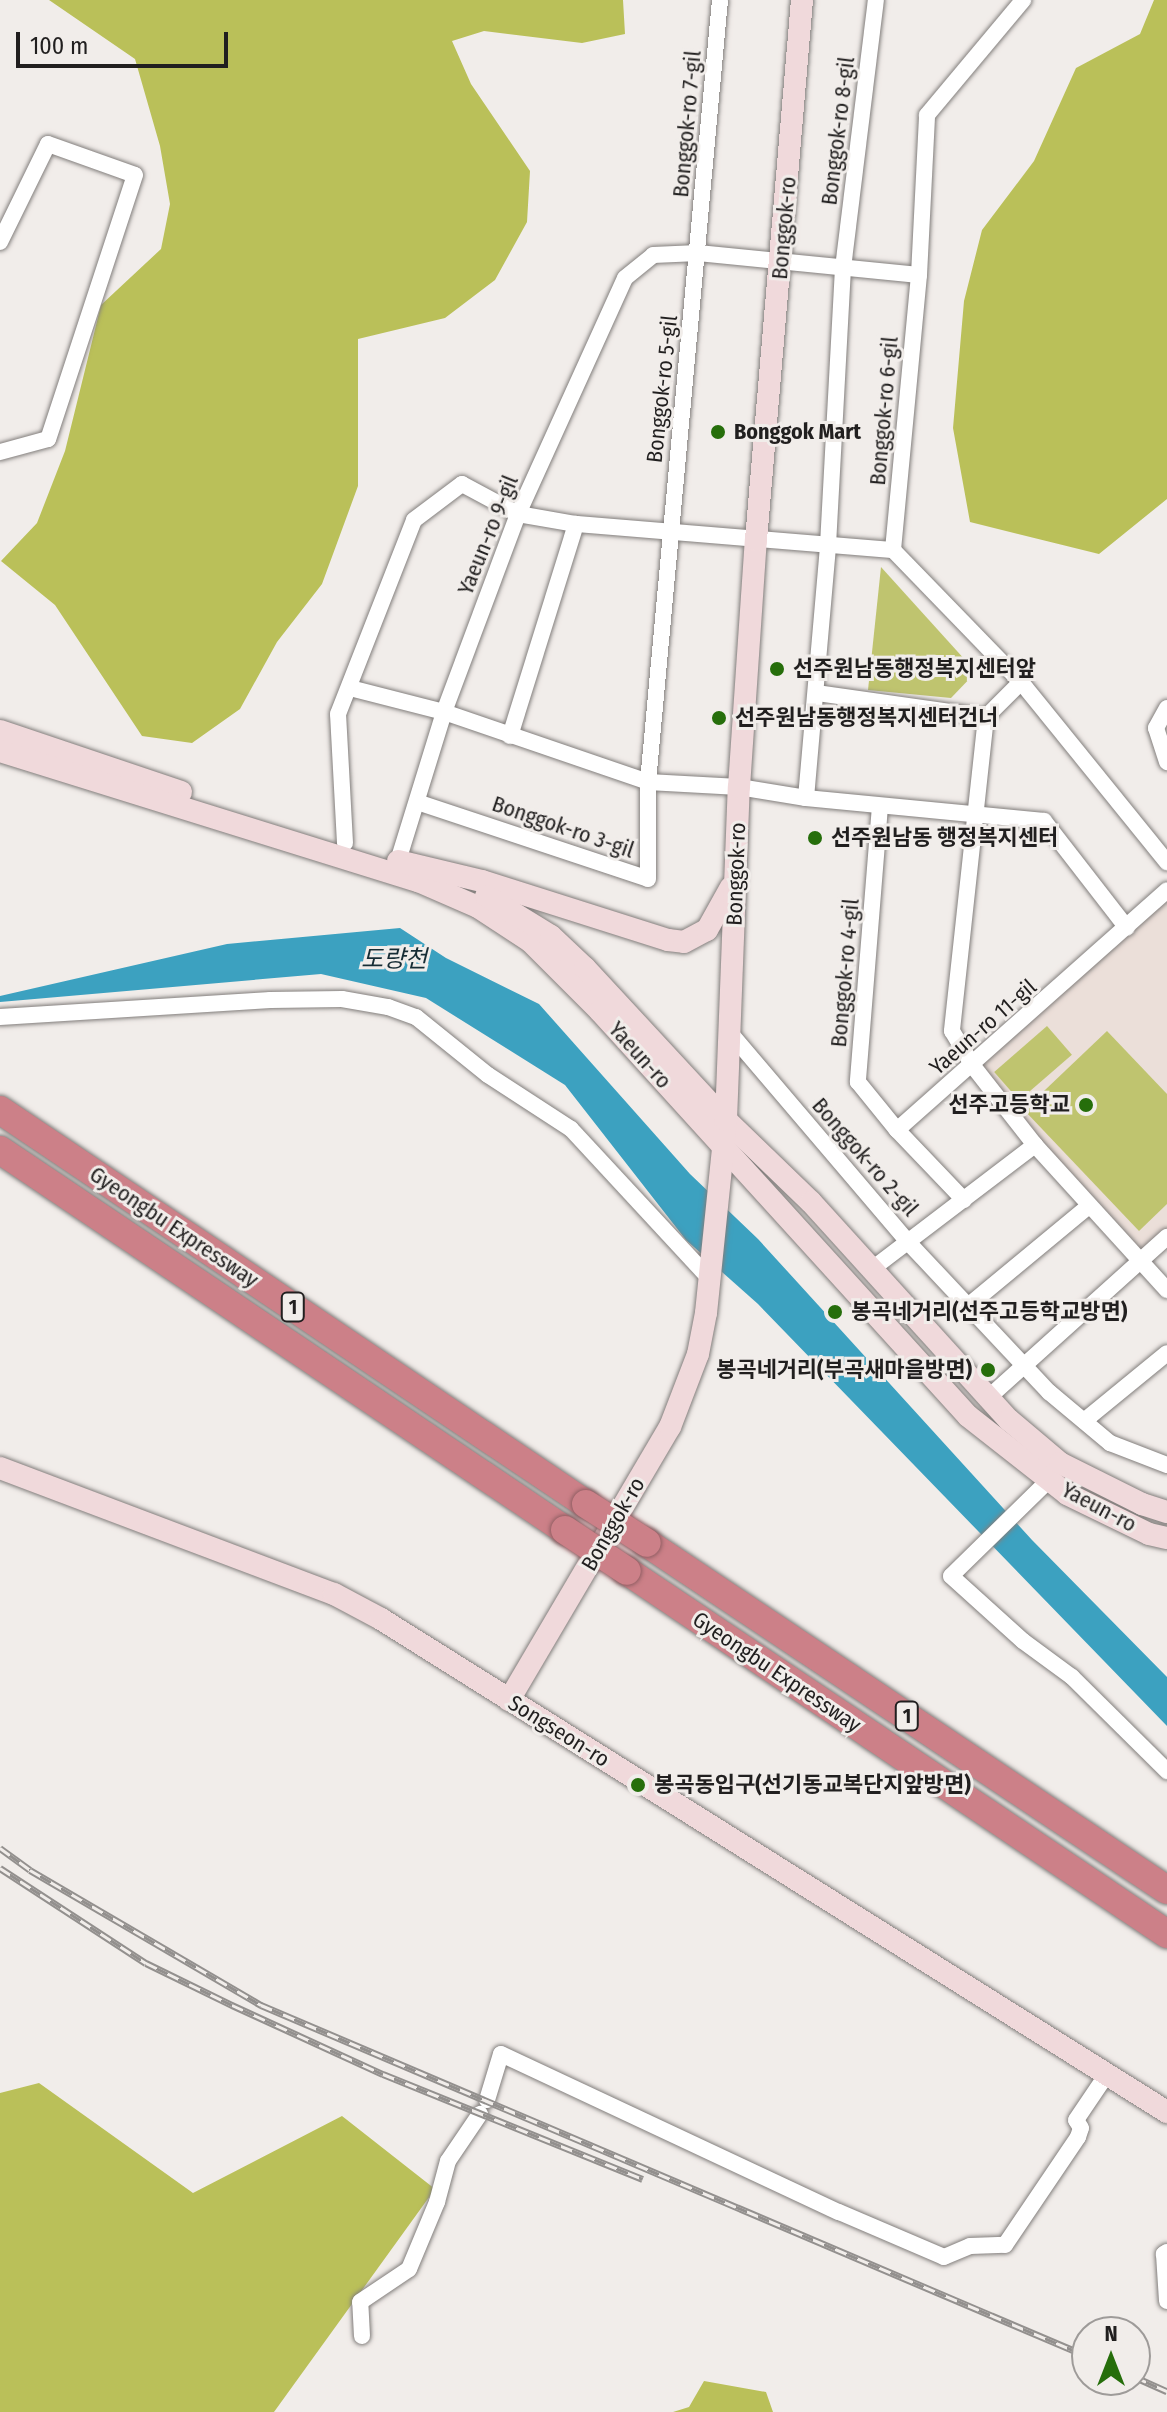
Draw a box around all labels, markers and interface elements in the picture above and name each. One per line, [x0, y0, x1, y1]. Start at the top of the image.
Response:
scale bar [20, 16, 232, 66]
text: 100 m [30, 32, 88, 60]
street label: Bonggok-ro 7-gil [667, 50, 707, 198]
street label: Bonggok-ro 8-gil [816, 55, 860, 207]
street label: Bonggok-ro [766, 175, 802, 281]
street label: Bonggok-ro 5-gil [641, 314, 683, 464]
street label: Bonggok-ro 6-gil [864, 336, 904, 486]
place label: Bonggok Mart [734, 419, 861, 445]
marker: Bonggok Mart [709, 423, 727, 441]
street label: Yaeun-ro 9-gil [452, 471, 524, 599]
place label: 선주원남동행정복지센터앞 [793, 656, 1036, 682]
marker: 선주원남동행정복지센터앞 [768, 660, 786, 678]
place label: 선주원남동행정복지센터건너 [735, 705, 998, 731]
marker: 선주원남동행정복지센터건너 [710, 709, 728, 727]
street label: Bonggok-ro 3-gil [489, 790, 637, 864]
street label: Bonggok-ro [721, 822, 751, 926]
place label: 선주원남동 행정복지센터 [831, 825, 1058, 851]
marker: 선주원남동 행정복지센터 [806, 829, 824, 847]
street label: Bonggok-ro 4-gil [825, 898, 865, 1048]
water label: 도량천 [361, 946, 427, 974]
street label: Yaeun-ro 11-gil [924, 974, 1042, 1080]
street label: Yaeun-ro [603, 1016, 677, 1094]
street label: Bonggok-ro 2-gil [806, 1092, 924, 1222]
place label: 선주고등학교 [949, 1092, 1070, 1118]
marker: 선주고등학교 [1077, 1096, 1095, 1114]
street label: Gyeongbu Expressway [85, 1161, 263, 1293]
road number: 1 [279, 1291, 307, 1323]
place label: 봉곡네거리(선주고등학교방면) [851, 1299, 1127, 1325]
marker: 봉곡네거리(선주고등학교방면) [826, 1303, 844, 1321]
place label: 봉곡네거리(부곡새마을방면) [716, 1357, 972, 1383]
marker: 봉곡네거리(부곡새마을방면) [979, 1361, 997, 1379]
street label: Bonggok-ro [576, 1473, 650, 1575]
street label: Yaeun-ro [1057, 1476, 1141, 1538]
street label: Gyeongbu Expressway [688, 1606, 866, 1738]
street label: Songseon-ro [503, 1689, 615, 1773]
road number: 1 [893, 1700, 921, 1732]
place label: 봉곡동입구(선기동교복단지앞방면) [654, 1772, 971, 1798]
marker: 봉곡동입구(선기동교복단지앞방면) [629, 1776, 647, 1794]
north arrow [1071, 2316, 1151, 2396]
text: N [1104, 2320, 1118, 2347]

